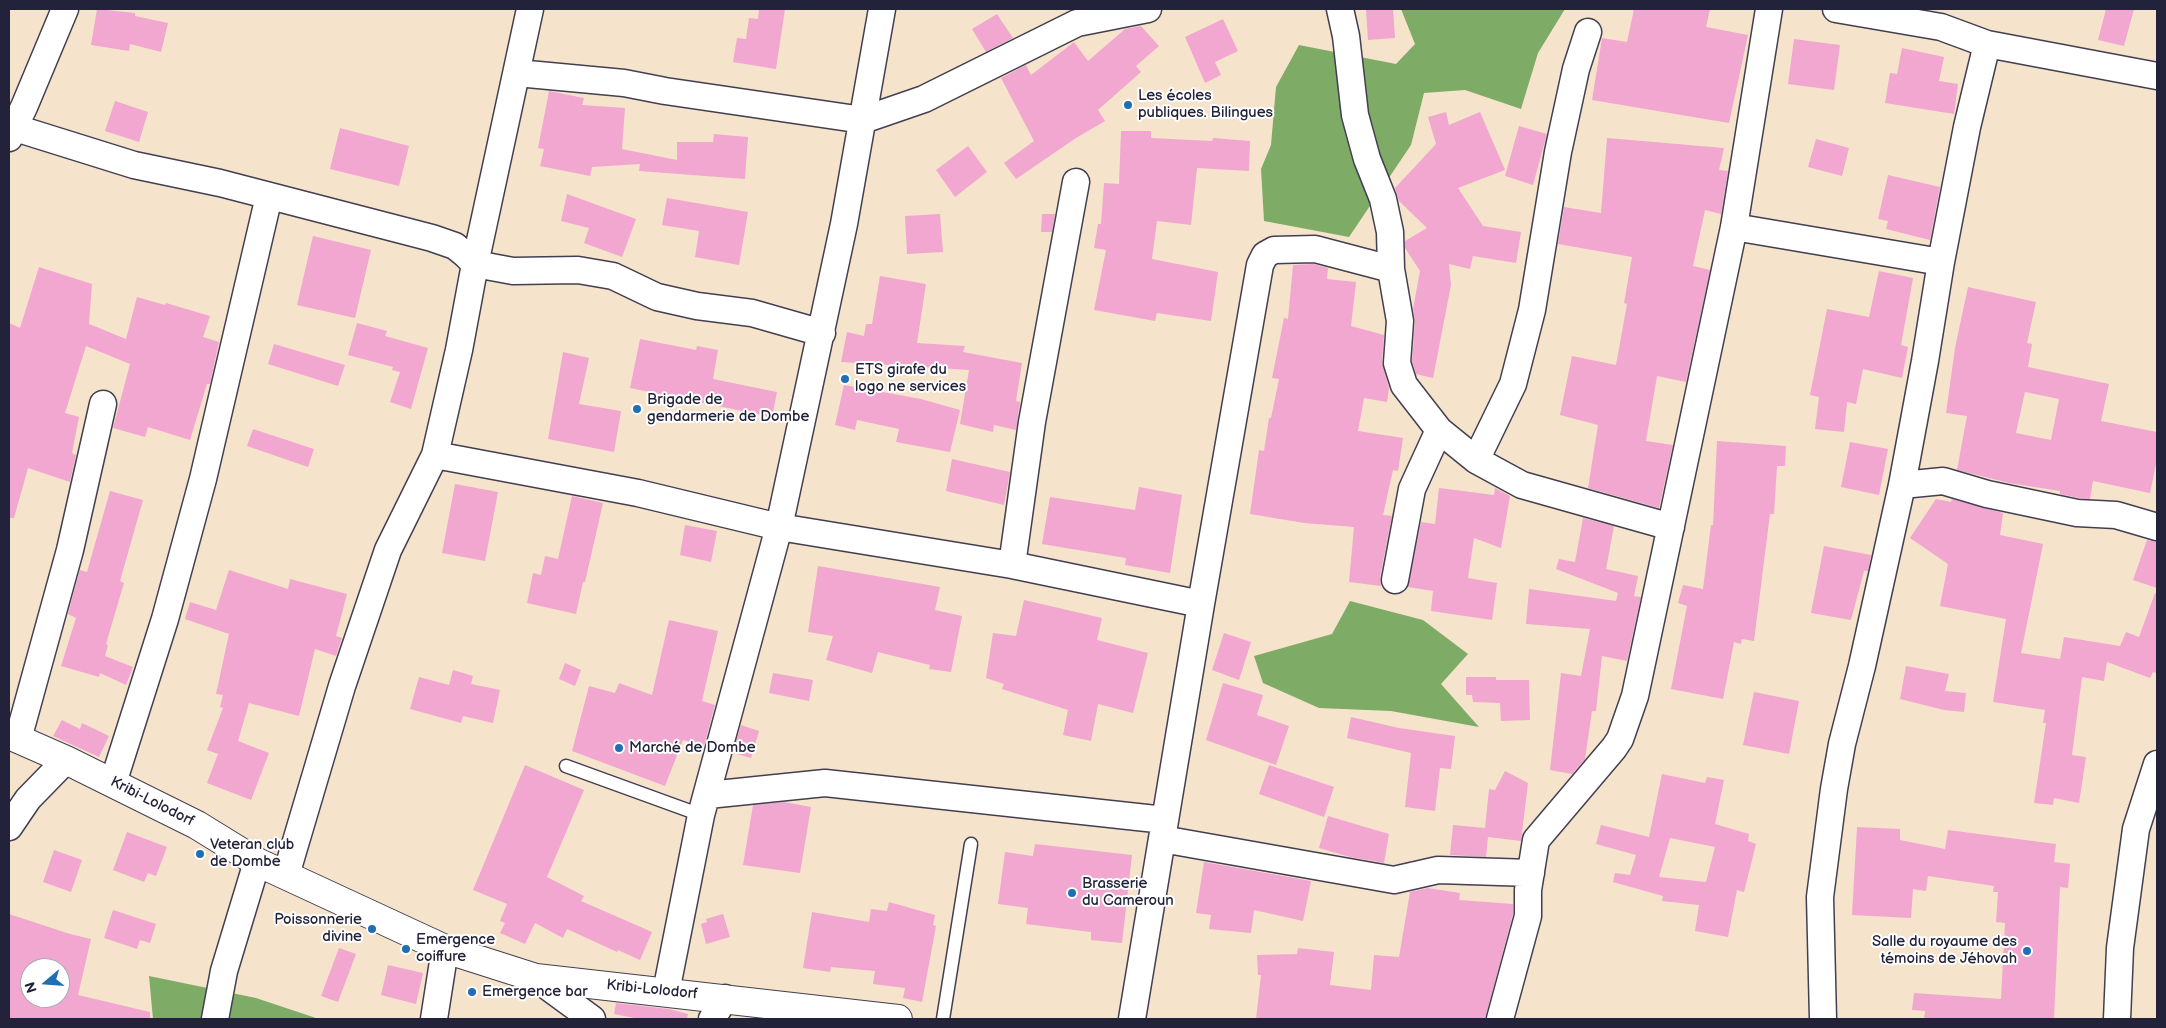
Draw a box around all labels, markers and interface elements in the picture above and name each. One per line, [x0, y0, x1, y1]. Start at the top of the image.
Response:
place label: Les écoles publiques. Bilingues [1138, 87, 1273, 122]
marker: Les écoles publiques. Bilingues [1122, 99, 1134, 111]
place label: ETS girafe du logo ne services [855, 361, 966, 396]
marker: ETS girafe du logo ne services [839, 373, 851, 385]
place label: Brigade de gendarmerie de Dombe [647, 391, 809, 426]
marker: Brigade de gendarmerie de Dombe [631, 403, 643, 415]
place label: Marché de Dombe [629, 739, 756, 757]
marker: Marché de Dombe [613, 742, 625, 754]
street label: Kribi-Lolodorf [107, 773, 197, 831]
place label: Veteran club de Dombe [210, 836, 294, 871]
marker: Veteran club de Dombe [194, 848, 206, 860]
place label: Brasserie du Cameroun [1082, 875, 1174, 910]
marker: Brasserie du Cameroun [1066, 887, 1078, 899]
place label: Poissonnerie divine [274, 911, 362, 946]
marker: Poissonnerie divine [366, 923, 378, 935]
place label: Emergence coiffure [416, 931, 495, 966]
place label: Salle du royaume des témoins de Jéhovah [1872, 933, 2017, 968]
marker: Emergence coiffure [400, 943, 412, 955]
marker: Salle du royaume des témoins de Jéhovah [2021, 945, 2033, 957]
north arrow [20, 958, 70, 1008]
street label: Kribi-Lolodorf [605, 976, 699, 1004]
text: N [22, 980, 41, 995]
place label: Emergence bar [482, 983, 588, 1001]
marker: Emergence bar [466, 986, 478, 998]

